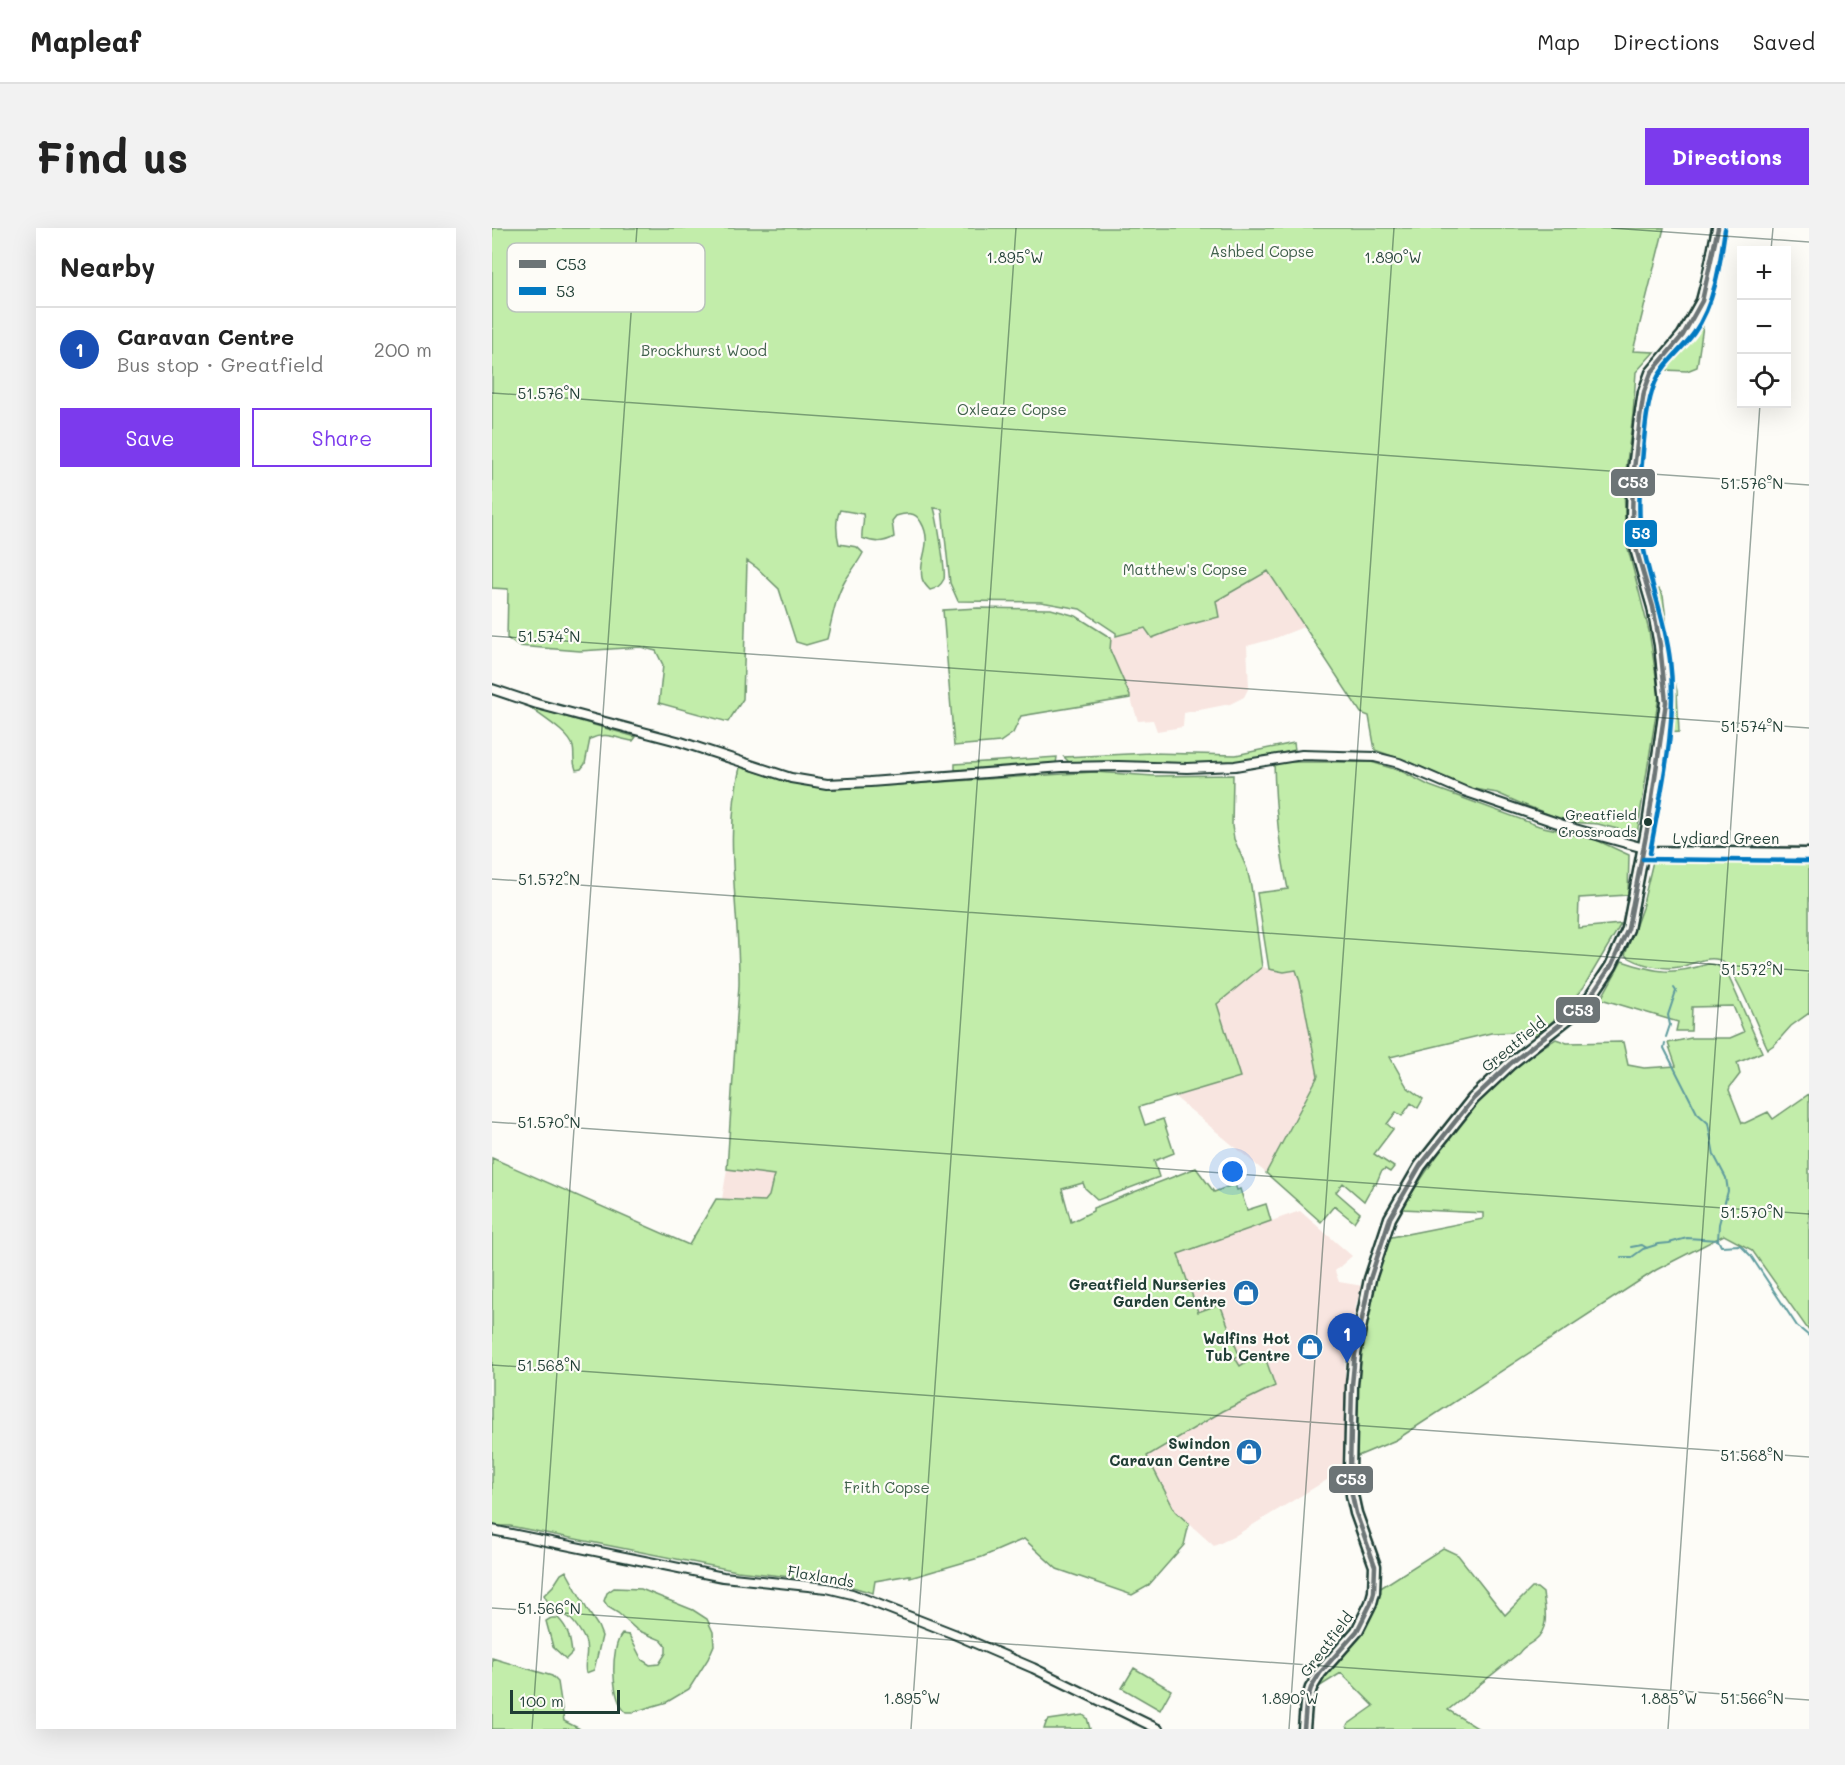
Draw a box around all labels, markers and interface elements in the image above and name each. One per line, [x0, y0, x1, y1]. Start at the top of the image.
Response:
text: Mapleaf [30, 23, 141, 59]
text: Map [1537, 28, 1580, 55]
text: Directions [1613, 28, 1720, 55]
text: Saved [1753, 28, 1815, 55]
button: Directions [1645, 128, 1809, 185]
text: Find us [36, 129, 188, 184]
park label: Ashbed Copse [1210, 241, 1314, 261]
legend [507, 243, 705, 312]
map controls [1737, 246, 1791, 408]
button: + [1737, 246, 1791, 300]
text: 1.895°W [987, 247, 1043, 267]
text: 1.890°W [1364, 247, 1422, 267]
text: Nearby [60, 250, 155, 284]
text: C53 [556, 253, 586, 274]
text: 53 [556, 280, 575, 301]
button: − [1737, 300, 1791, 354]
text: Caravan Centre [117, 322, 294, 351]
text: 1 [75, 336, 84, 362]
text: 200 m [374, 336, 432, 362]
park label: Brockhurst Wood [641, 340, 767, 360]
text: Bus stop · Greatfield [117, 351, 323, 377]
button: locate [1737, 354, 1791, 408]
text: 51.576°N [518, 383, 580, 403]
park label: Oxleaze Copse [957, 399, 1067, 419]
button: Save [60, 408, 240, 467]
button: Share [252, 408, 432, 467]
line badge: C53 [1610, 468, 1656, 497]
text: C53 [1618, 471, 1649, 492]
text: 51.576°N [1721, 473, 1783, 493]
line badge: 53 [1624, 519, 1658, 548]
text: 53 [1632, 522, 1651, 543]
park label: Matthew's Copse [1123, 559, 1247, 579]
text: 51.574°N [518, 626, 580, 646]
text: 51.574°N [1721, 716, 1783, 736]
place label: Greatfield Crossroads [1558, 805, 1637, 841]
marker: Greatfield Crossroads [1642, 816, 1654, 828]
street label: Lydiard Green [1673, 828, 1779, 848]
text: 51.572°N [518, 869, 580, 889]
text: 51.572°N [1721, 959, 1783, 979]
line badge: C53 [1555, 996, 1601, 1024]
text: C53 [1563, 999, 1594, 1020]
street label: Greatfield [1477, 1012, 1549, 1076]
text: 51.570°N [517, 1112, 581, 1132]
your location [1218, 1157, 1247, 1186]
text: 51.570°N [1720, 1202, 1784, 1222]
place label: Greatfield Nurseries Garden Centre [1069, 1274, 1226, 1311]
shop icon: Greatfield Nurseries Garden Centre [1231, 1278, 1261, 1308]
pin: 1 [1328, 1314, 1366, 1363]
place label: Walfins Hot Tub Centre [1203, 1328, 1290, 1365]
shop icon: Walfins Hot Tub Centre [1295, 1332, 1325, 1362]
text: 51.568°N [517, 1355, 581, 1375]
place label: Swindon Caravan Centre [1109, 1433, 1230, 1470]
shop icon: Swindon Caravan Centre [1234, 1437, 1264, 1467]
text: 51.568°N [1720, 1445, 1784, 1465]
line badge: C53 [1328, 1465, 1374, 1494]
text: C53 [1336, 1468, 1367, 1489]
park label: Frith Copse [844, 1477, 930, 1497]
street label: Flaxlands [786, 1560, 856, 1592]
text: 51.566°N [517, 1598, 581, 1618]
street label: Greatfield [1295, 1607, 1357, 1681]
scale bar [510, 1687, 620, 1714]
text: 1.895°W [884, 1688, 940, 1708]
text: 1.890°W [1261, 1688, 1319, 1708]
text: 1.885°W [1641, 1688, 1698, 1708]
text: 51.566°N [1720, 1688, 1784, 1708]
text: 100 m [519, 1690, 564, 1711]

